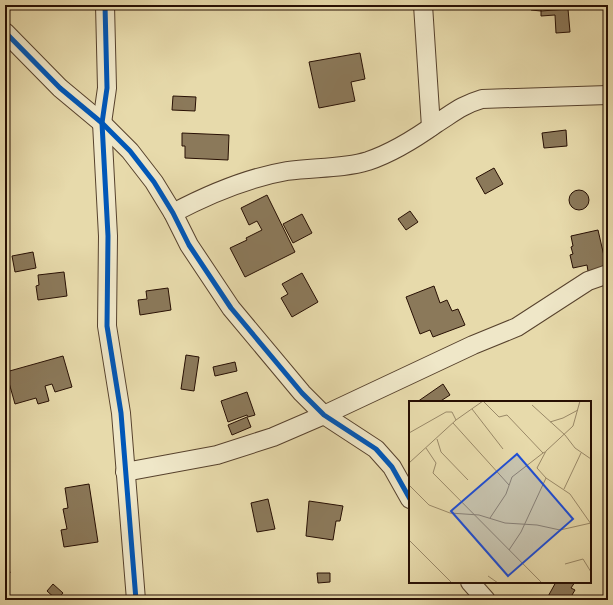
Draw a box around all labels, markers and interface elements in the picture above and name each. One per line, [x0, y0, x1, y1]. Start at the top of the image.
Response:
inset map [409, 401, 591, 583]

